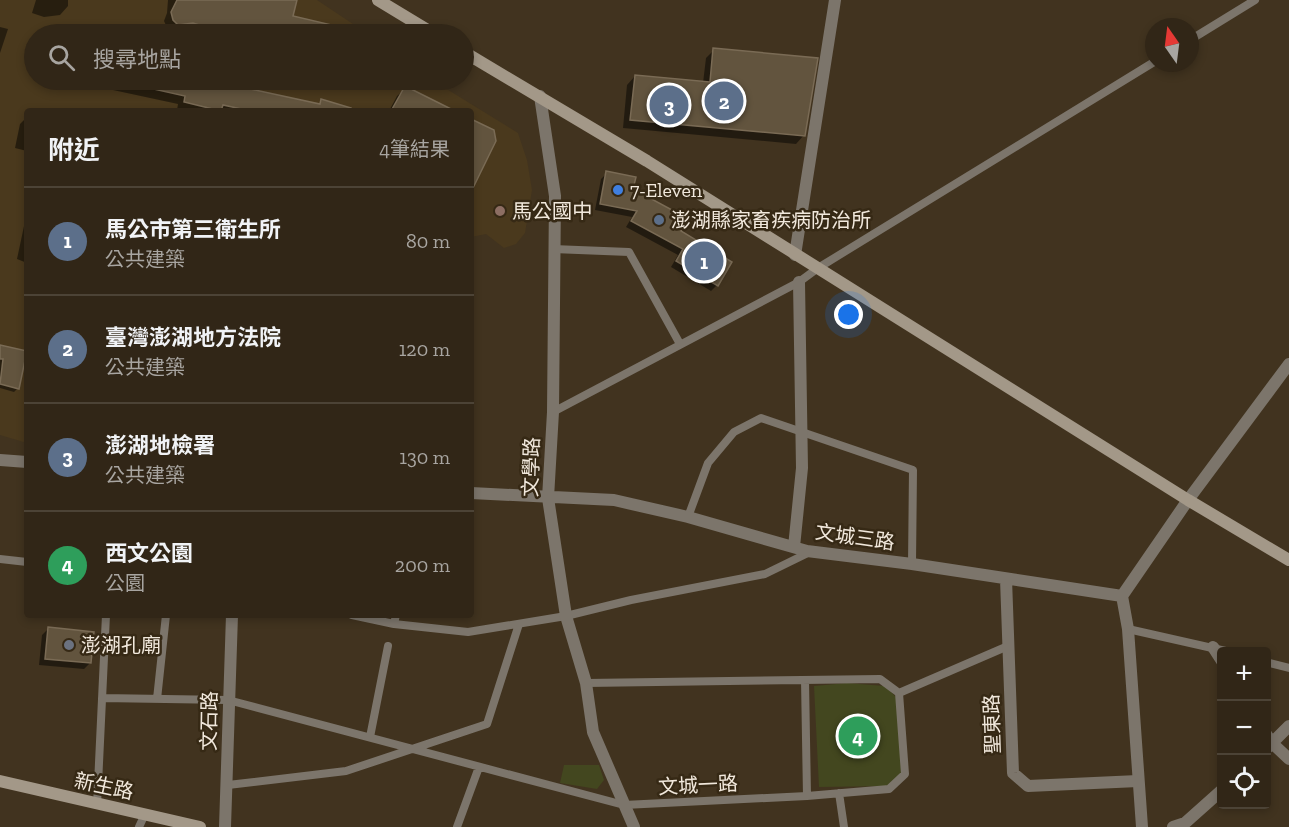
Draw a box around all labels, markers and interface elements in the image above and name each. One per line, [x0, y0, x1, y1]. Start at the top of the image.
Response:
north arrow [1145, 18, 1199, 72]
search box [24, 24, 474, 90]
icon: search [45, 41, 78, 74]
text: 搜尋地點 [93, 46, 181, 73]
pin: 2 [704, 78, 744, 124]
pin: 3 [650, 82, 688, 128]
text: 附近 [48, 134, 100, 166]
text: 4筆結果 [379, 137, 450, 161]
place label: 7-Eleven [630, 178, 703, 202]
marker: 7-Eleven [611, 183, 625, 197]
place label: 馬公國中 [512, 199, 592, 223]
marker: 馬公國中 [493, 204, 507, 218]
place label: 澎湖縣家畜疾病防治所 [671, 208, 871, 232]
marker: 澎湖縣家畜疾病防治所 [652, 213, 666, 227]
text: 馬公市第三衛生所 [105, 216, 281, 243]
text: 1 [63, 229, 72, 253]
text: 80 m [406, 229, 450, 253]
pin: 1 [684, 238, 724, 284]
text: 公共建築 [105, 247, 185, 271]
your location [834, 300, 863, 329]
text: 臺灣澎湖地方法院 [105, 324, 281, 351]
text: 2 [62, 337, 73, 361]
text: 120 m [399, 337, 450, 361]
text: 公共建築 [105, 355, 185, 379]
text: 澎湖地檢署 [105, 432, 215, 459]
street label: 文學路 [518, 437, 544, 497]
text: 3 [62, 445, 73, 469]
text: 130 m [399, 445, 450, 469]
text: 公共建築 [105, 463, 185, 487]
street label: 文城三路 [814, 520, 896, 554]
text: 西文公園 [105, 540, 193, 567]
text: 4 [62, 553, 73, 577]
text: 200 m [395, 553, 450, 577]
text: 公園 [105, 571, 145, 595]
place label: 澎湖孔廟 [81, 633, 161, 657]
marker: 澎湖孔廟 [62, 638, 76, 652]
map controls [1217, 647, 1271, 809]
button: + [1217, 647, 1271, 701]
street label: 文石路 [196, 691, 222, 751]
street label: 聖東路 [979, 694, 1005, 754]
button: − [1217, 701, 1271, 755]
pin: 4 [838, 714, 878, 758]
button: locate [1217, 755, 1271, 809]
street label: 新生路 [72, 768, 136, 804]
street label: 文城一路 [657, 771, 739, 799]

